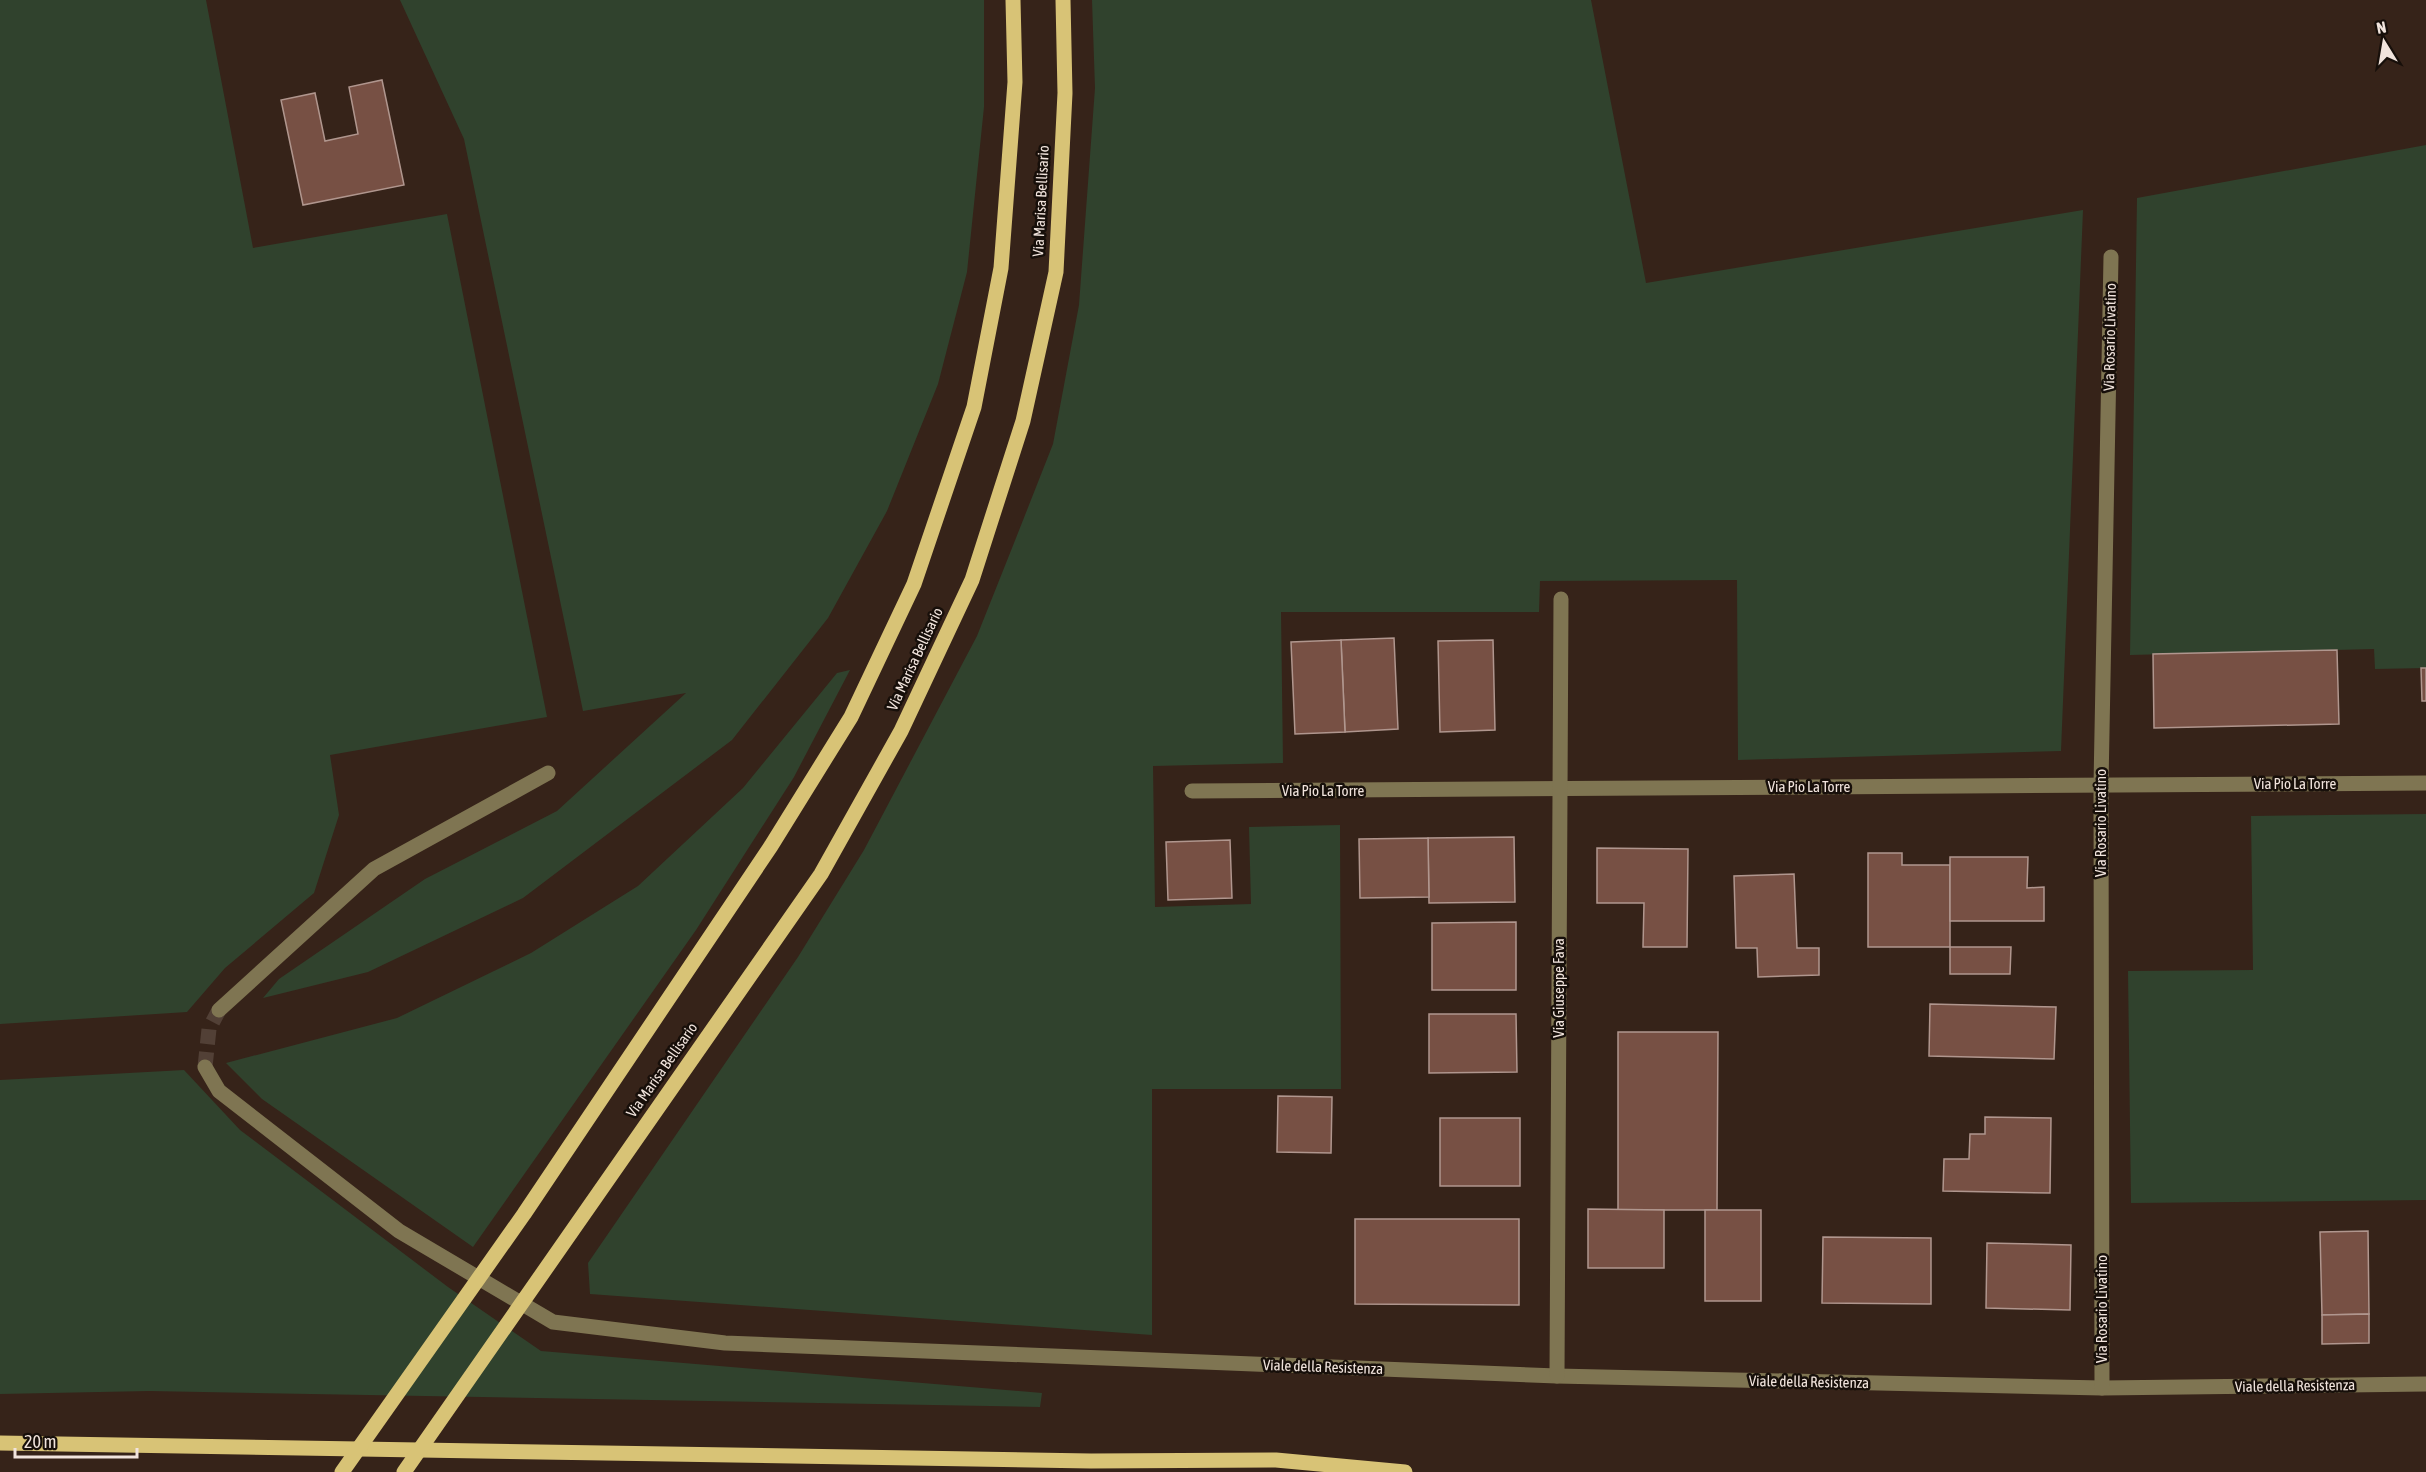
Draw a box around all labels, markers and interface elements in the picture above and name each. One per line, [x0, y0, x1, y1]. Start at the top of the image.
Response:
north arrow [2354, 12, 2414, 72]
text: N [2375, 18, 2387, 37]
street label: Via Marisa Bellisario [1029, 145, 1052, 257]
street label: Via Rosario Livatino [2100, 283, 2119, 391]
street label: Via Marisa Bellisario [883, 605, 946, 713]
street label: Via Rosario Livatino [2092, 769, 2109, 877]
street label: Via Pio La Torre [2254, 775, 2337, 792]
street label: Via Pio La Torre [1768, 778, 1851, 795]
street label: Via Pio La Torre [1282, 782, 1365, 799]
street label: Via Giuseppe Fava [1550, 938, 1567, 1038]
street label: Via Marisa Bellisario [623, 1019, 701, 1120]
street label: Via Rosario Livatino [2093, 1255, 2110, 1363]
street label: Viale della Resistenza [1263, 1356, 1383, 1377]
street label: Viale della Resistenza [1749, 1372, 1869, 1391]
street label: Viale della Resistenza [2235, 1376, 2355, 1395]
scale bar [15, 1421, 136, 1459]
text: 20 m [24, 1431, 56, 1452]

